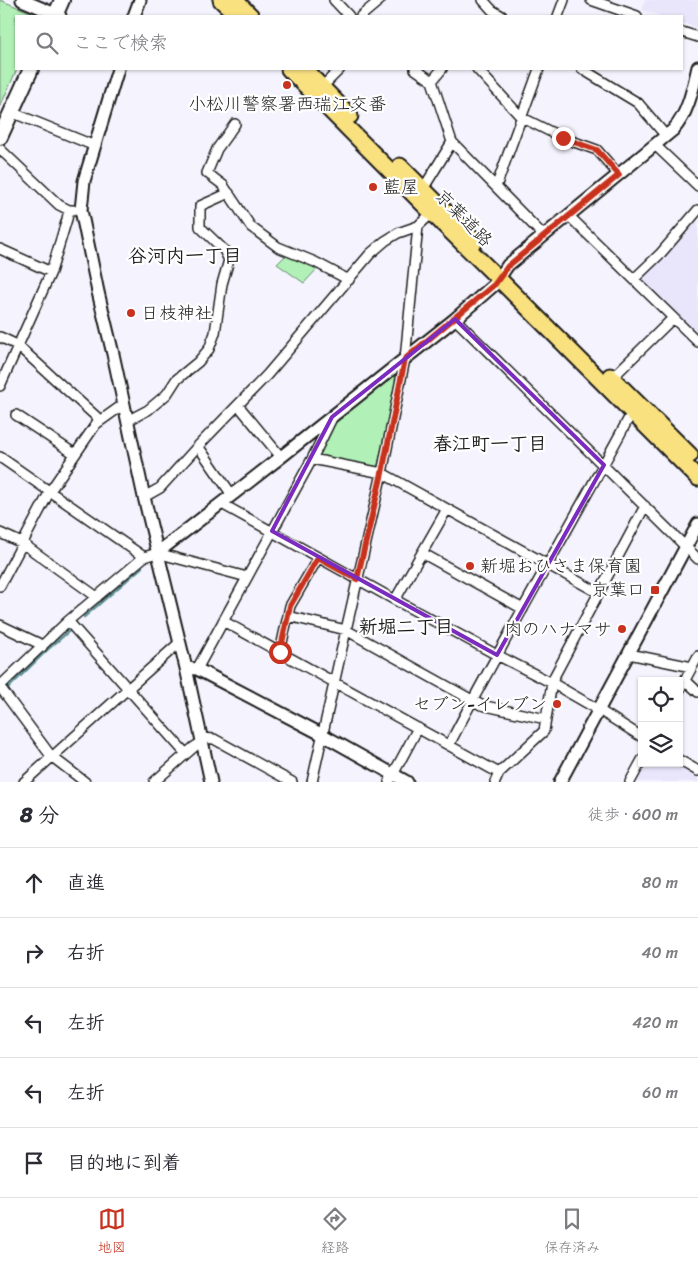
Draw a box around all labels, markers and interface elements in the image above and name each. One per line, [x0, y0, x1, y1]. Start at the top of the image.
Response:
search box [15, 15, 683, 70]
text: ここで検索 [73, 26, 168, 59]
icon: search [33, 29, 61, 57]
marker: 小松川警察署西瑞江交番 [281, 79, 293, 91]
place label: 小松川警察署西瑞江交番 [188, 88, 386, 120]
route end [552, 127, 575, 150]
place label: 藍屋 [383, 171, 419, 203]
marker: 藍屋 [367, 181, 379, 193]
street label: 京葉道路 [427, 181, 501, 255]
district label: 谷河内一丁目 [128, 239, 242, 272]
place label: 日枝神社 [141, 297, 213, 329]
marker: 日枝神社 [125, 307, 137, 319]
district label: 春江町一丁目 [433, 427, 547, 460]
place label: 新堀おひさま保育園 [480, 550, 642, 582]
marker: 新堀おひさま保育園 [464, 560, 476, 572]
place label: 京葉口 [591, 574, 645, 606]
marker: 京葉口 [649, 584, 661, 596]
district label: 新堀二丁目 [358, 610, 454, 643]
place label: 肉のハナマサ [504, 613, 612, 645]
marker: 肉のハナマサ [616, 623, 628, 635]
route start [269, 641, 292, 664]
map controls [638, 677, 683, 767]
button: locate [638, 677, 683, 722]
place label: セブン-イレブン [413, 688, 547, 720]
marker: セブン-イレブン [551, 698, 563, 710]
button: layers [638, 722, 683, 767]
text: 8 分 [20, 796, 59, 834]
text: 徒歩 · 600 m [588, 800, 678, 829]
text: 直進 [67, 866, 105, 899]
text: 80 m [642, 868, 678, 897]
icon: ahead [20, 869, 48, 897]
text: 右折 [67, 936, 105, 969]
text: 40 m [641, 938, 678, 967]
icon: right [20, 939, 48, 967]
text: 左折 [67, 1006, 105, 1039]
text: 420 m [632, 1008, 678, 1037]
icon: left [20, 1009, 48, 1037]
text: 左折 [67, 1076, 105, 1109]
text: 60 m [642, 1078, 678, 1107]
icon: left [20, 1079, 48, 1107]
text: 目的地に到着 [67, 1146, 181, 1179]
icon: arrive [20, 1149, 48, 1177]
tab: 地図 [98, 1205, 126, 1260]
tab: 経路 [321, 1205, 349, 1260]
tab: 保存済み [544, 1205, 600, 1260]

